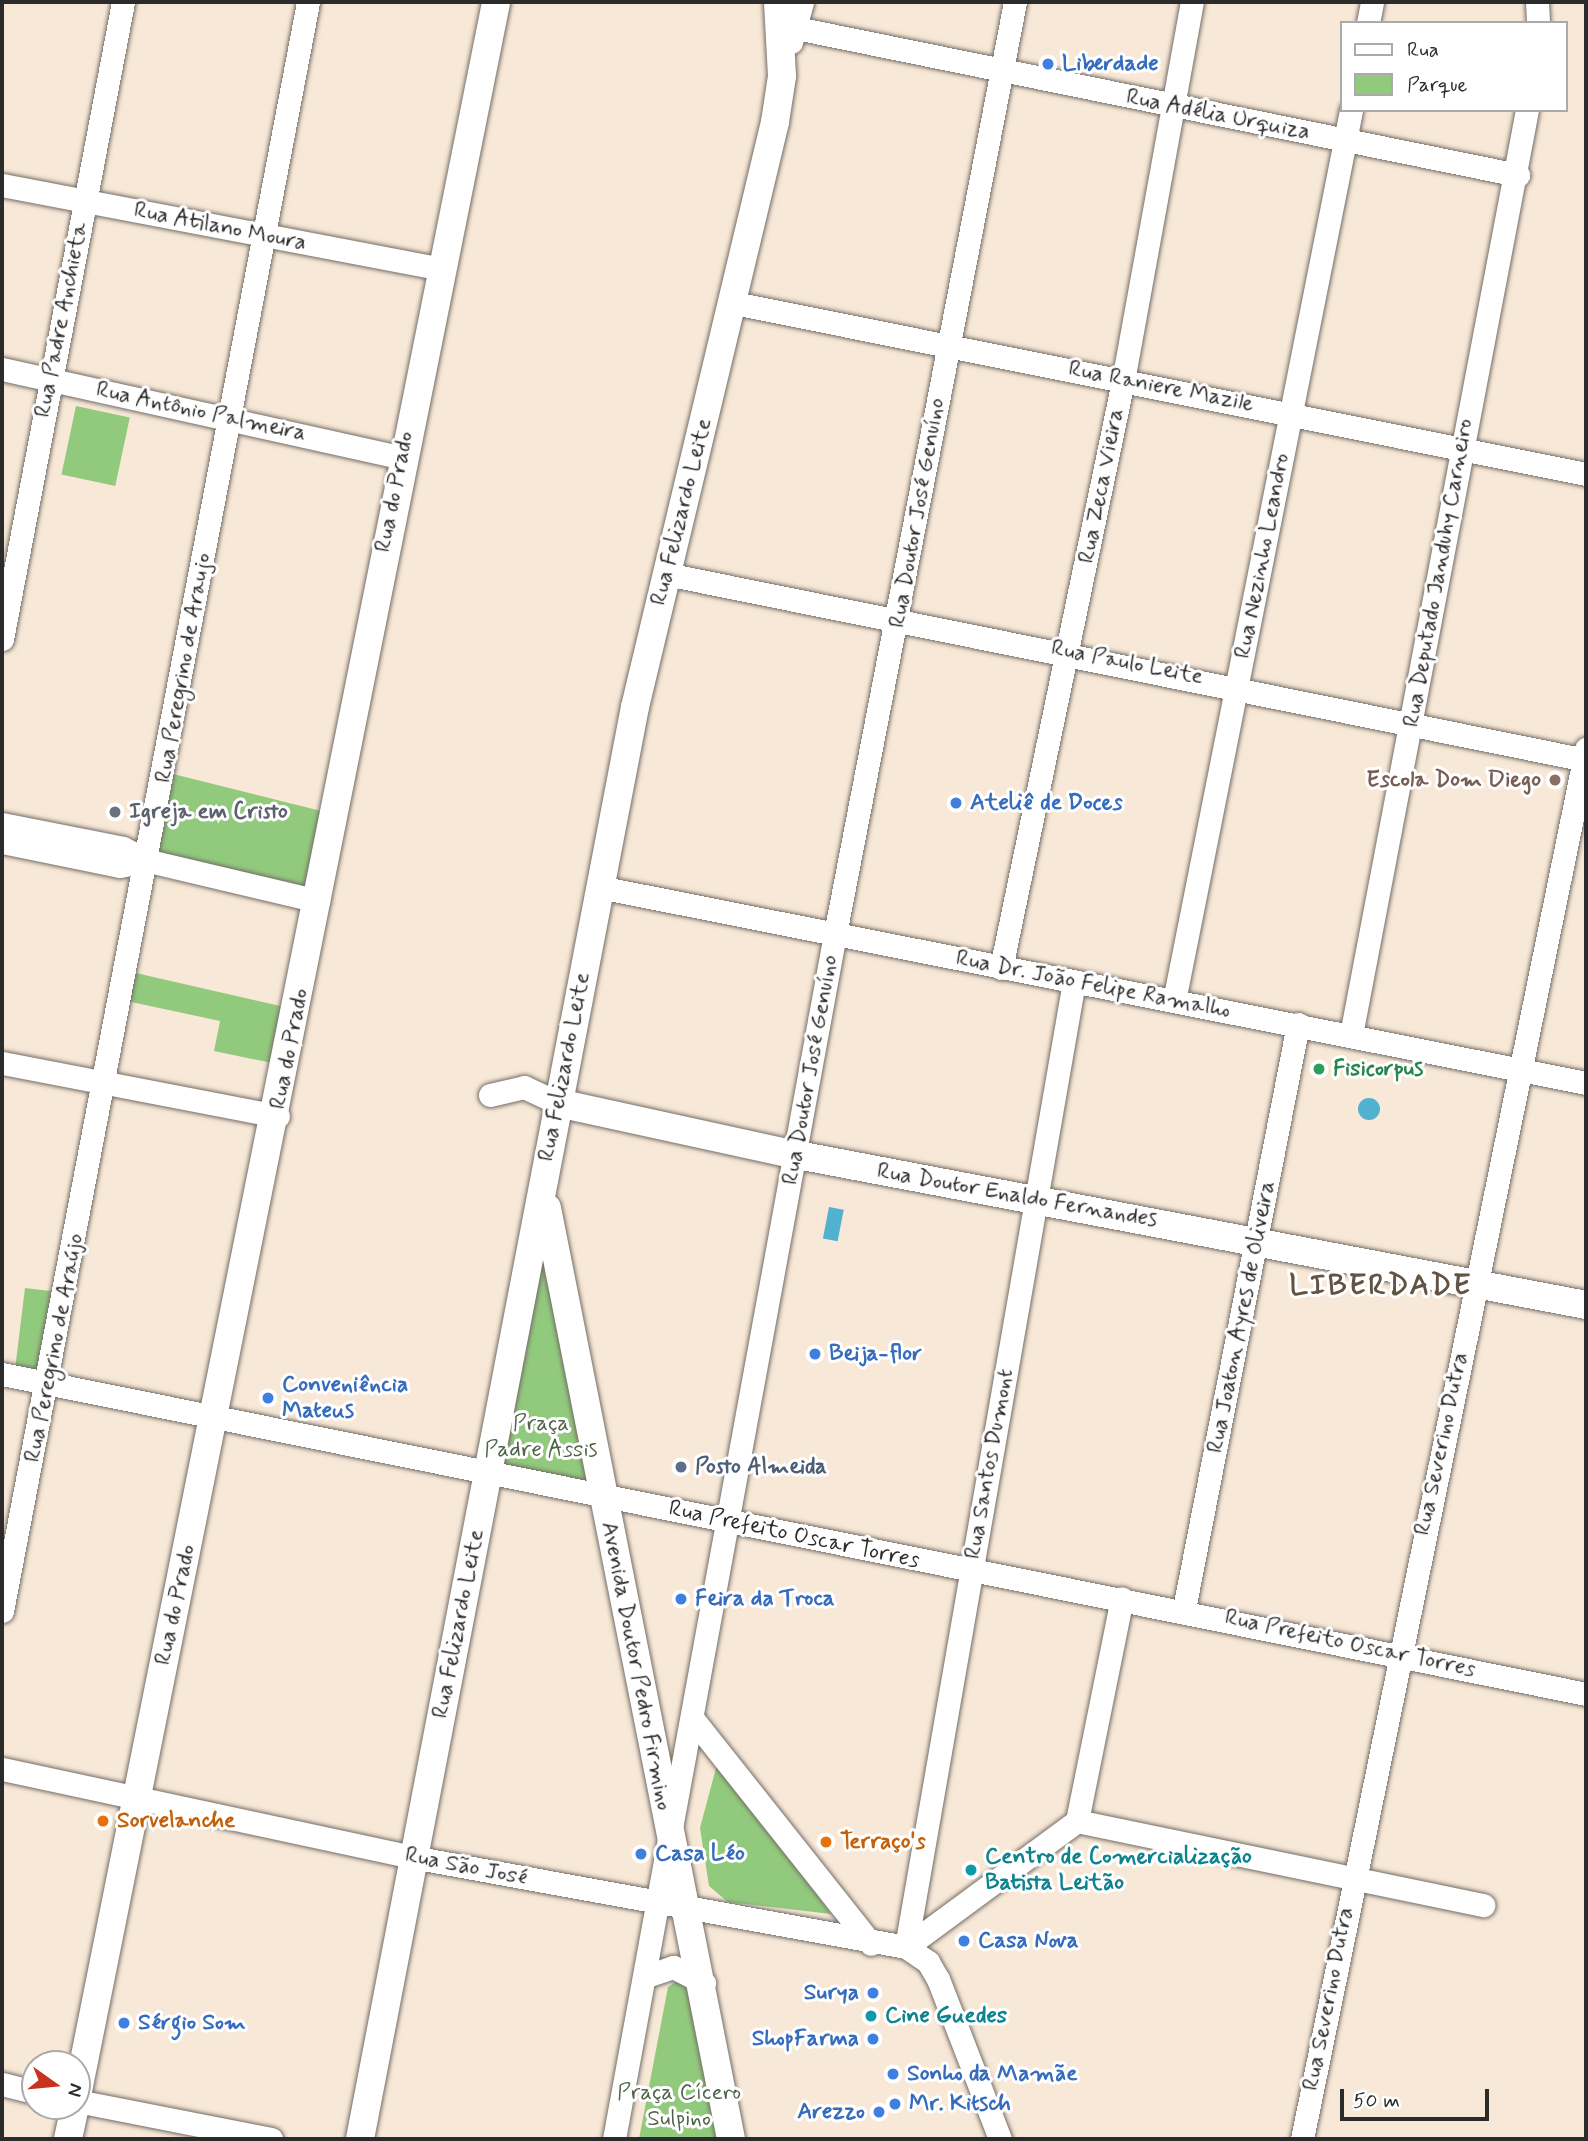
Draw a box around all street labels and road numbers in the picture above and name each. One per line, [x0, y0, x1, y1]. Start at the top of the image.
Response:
street label: Rua Adélia Urquiza [1125, 84, 1311, 146]
street label: Rua Atilano Moura [130, 196, 310, 258]
street label: Rua Padre Anchieta [30, 221, 94, 419]
street label: Rua Raniere Mazile [1066, 356, 1256, 418]
street label: Rua Antônio Palmeira [95, 377, 307, 447]
street label: Rua Doutor José Genuíno [884, 396, 952, 630]
street label: Rua Zeca Vieira [1074, 408, 1130, 564]
street label: Rua Felizardo Leite [645, 415, 719, 609]
street label: Rua Deputado Janduhy Carneiro [1398, 417, 1480, 729]
street label: Rua do Prado [370, 428, 420, 556]
street label: Rua Nezinho Leandro [1229, 451, 1297, 661]
street label: Rua Peregrino de Araujo [150, 551, 218, 785]
street label: Rua Paulo Leite [1051, 635, 1203, 691]
street label: Rua Dr. João Felipe Ramalho [956, 945, 1230, 1025]
street label: Rua Doutor José Genuíno [777, 953, 845, 1187]
street label: Rua Felizardo Leite [533, 970, 597, 1164]
street label: Rua do Prado [265, 985, 315, 1113]
street label: Rua Doutor Enaldo Fernandes [876, 1158, 1158, 1234]
street label: Rua Joaton Ayres de Oliveira [1202, 1177, 1282, 1457]
street label: Rua Peregrino de Araújo [20, 1233, 90, 1463]
street label: Rua Severino Dutra [1409, 1350, 1475, 1538]
street label: Rua Santos Dumont [959, 1362, 1021, 1566]
street label: Rua Prefeito Oscar Torres [667, 1495, 921, 1575]
street label: Avenida Doutor Pedro Firmino [595, 1523, 677, 1809]
street label: Rua Felizardo Leite [427, 1527, 491, 1721]
street label: Rua do Prado [150, 1541, 202, 1669]
street label: Rua Prefeito Oscar Torres [1223, 1604, 1477, 1684]
street label: Rua São José [402, 1842, 530, 1892]
street label: Rua Severino Dutra [1298, 1905, 1360, 2093]

